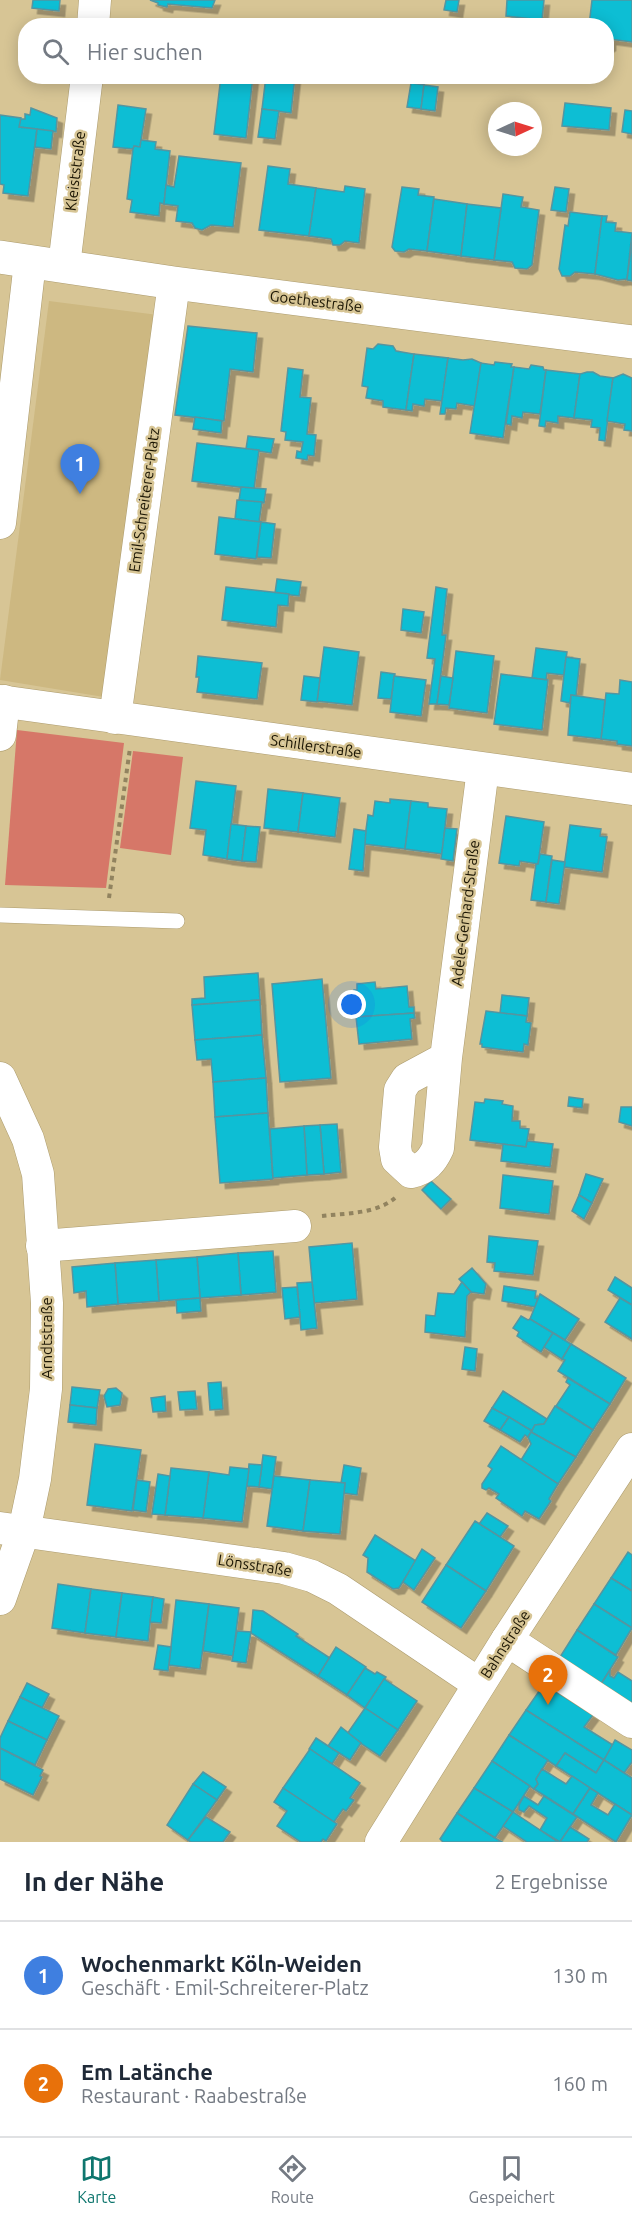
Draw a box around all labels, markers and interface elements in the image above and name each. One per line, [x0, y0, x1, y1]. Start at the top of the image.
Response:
search box [18, 18, 614, 84]
icon: search [39, 35, 72, 68]
text: Hier suchen [87, 39, 203, 64]
north arrow [488, 102, 542, 156]
street label: Kleiststraße [62, 130, 88, 212]
street label: Goethestraße [269, 287, 363, 315]
street label: Emil-Schreiterer-Platz [125, 427, 163, 573]
pin: 1 [60, 444, 100, 494]
street label: Schillerstraße [269, 731, 363, 761]
street label: Adele-Gerhard-Straße [448, 839, 482, 987]
your location [337, 990, 366, 1019]
street label: Arndtstraße [38, 1297, 55, 1379]
street label: Lönsstraße [217, 1551, 293, 1579]
street label: Bahnstraße [477, 1607, 533, 1681]
pin: 2 [528, 1656, 568, 1705]
text: In der Nähe [24, 1867, 164, 1896]
text: 2 Ergebnisse [494, 1870, 608, 1893]
text: Wochenmarkt Köln-Weiden [81, 1951, 362, 1976]
text: 1 [38, 1964, 49, 1987]
text: 130 m [552, 1964, 608, 1987]
text: Geschäft · Emil-Schreiterer-Platz [81, 1976, 369, 1999]
text: Em Latänche [81, 2059, 213, 2084]
text: 2 [38, 2072, 49, 2095]
text: 160 m [552, 2072, 608, 2095]
text: Restaurant · Raabestraße [81, 2084, 307, 2107]
tab: Karte [77, 2152, 116, 2206]
tab: Route [271, 2152, 314, 2206]
tab: Gespeichert [469, 2152, 555, 2206]

